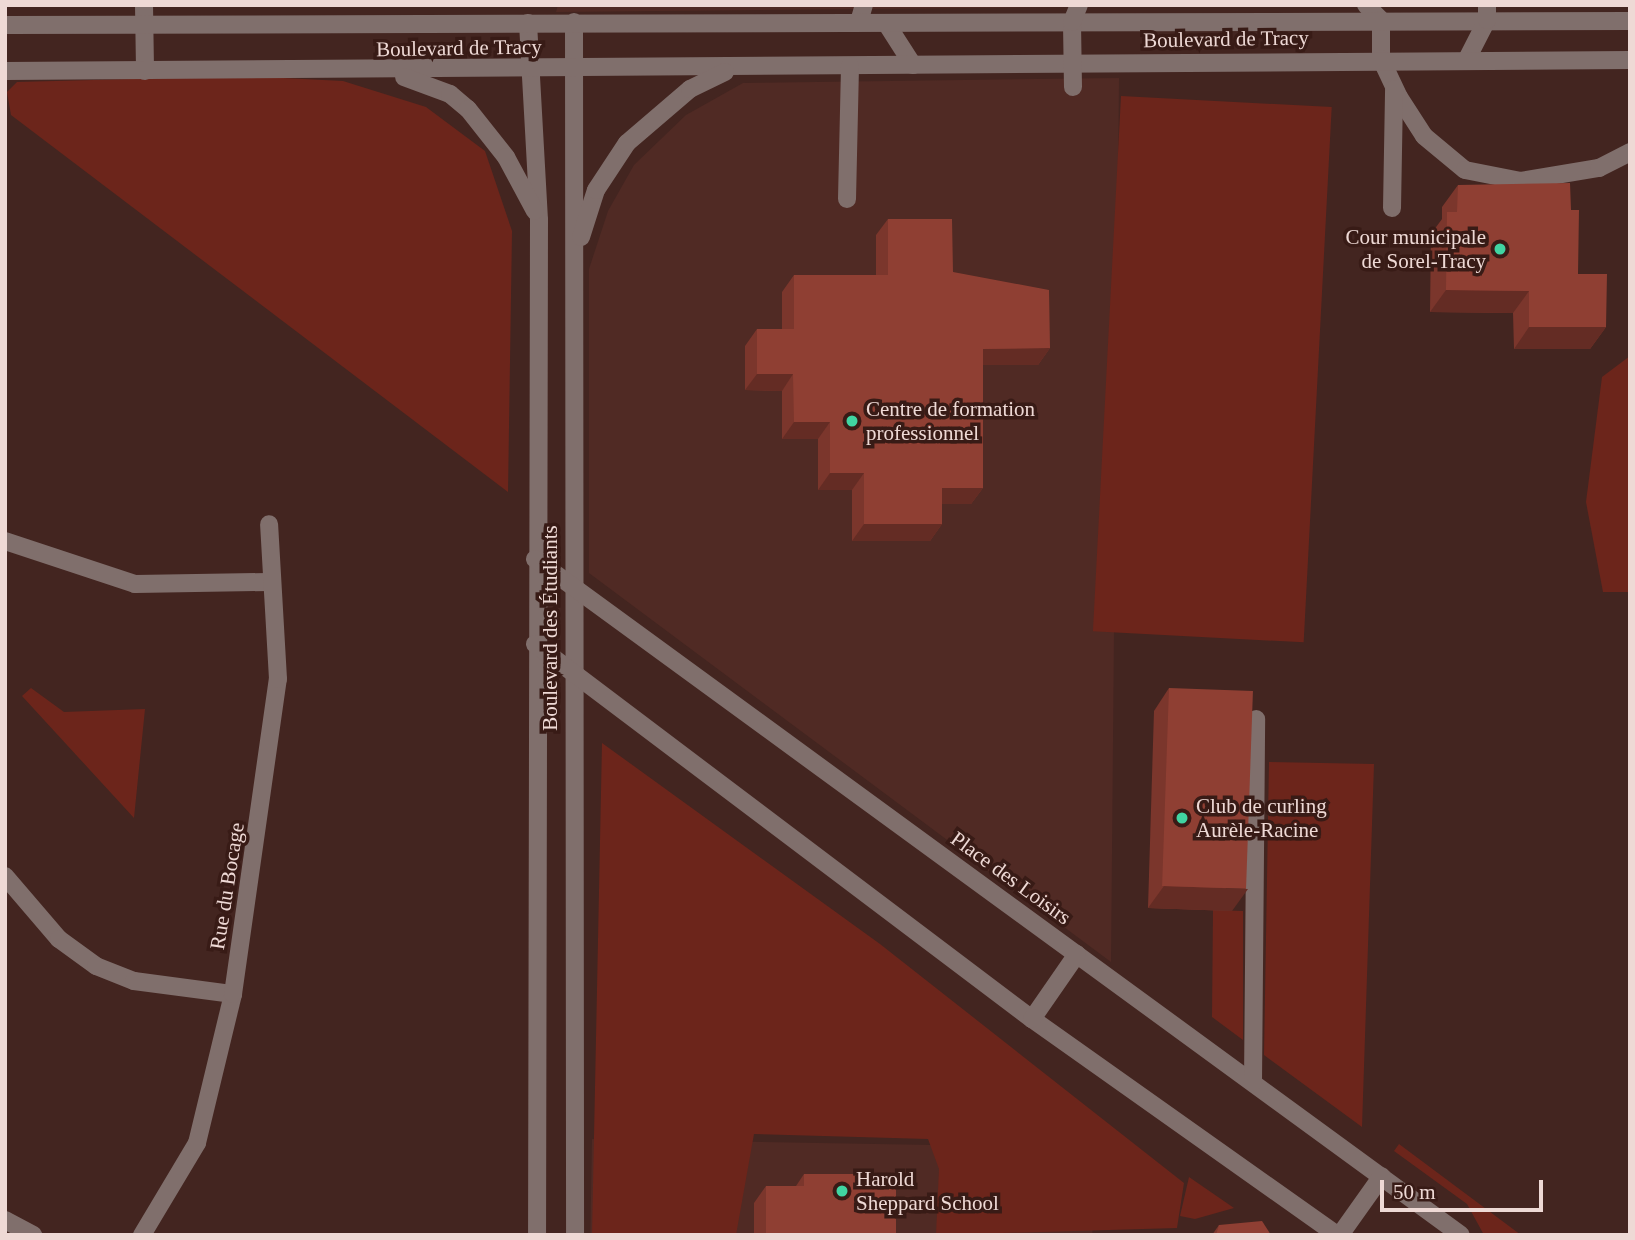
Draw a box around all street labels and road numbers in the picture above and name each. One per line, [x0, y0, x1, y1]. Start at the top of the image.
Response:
street label: Boulevard de Tracy [1143, 25, 1309, 53]
street label: Boulevard de Tracy [376, 34, 542, 62]
street label: Boulevard des Étudiants [537, 525, 563, 731]
street label: Rue du Bocage [205, 821, 249, 951]
street label: Place des Loisirs [946, 826, 1076, 930]

